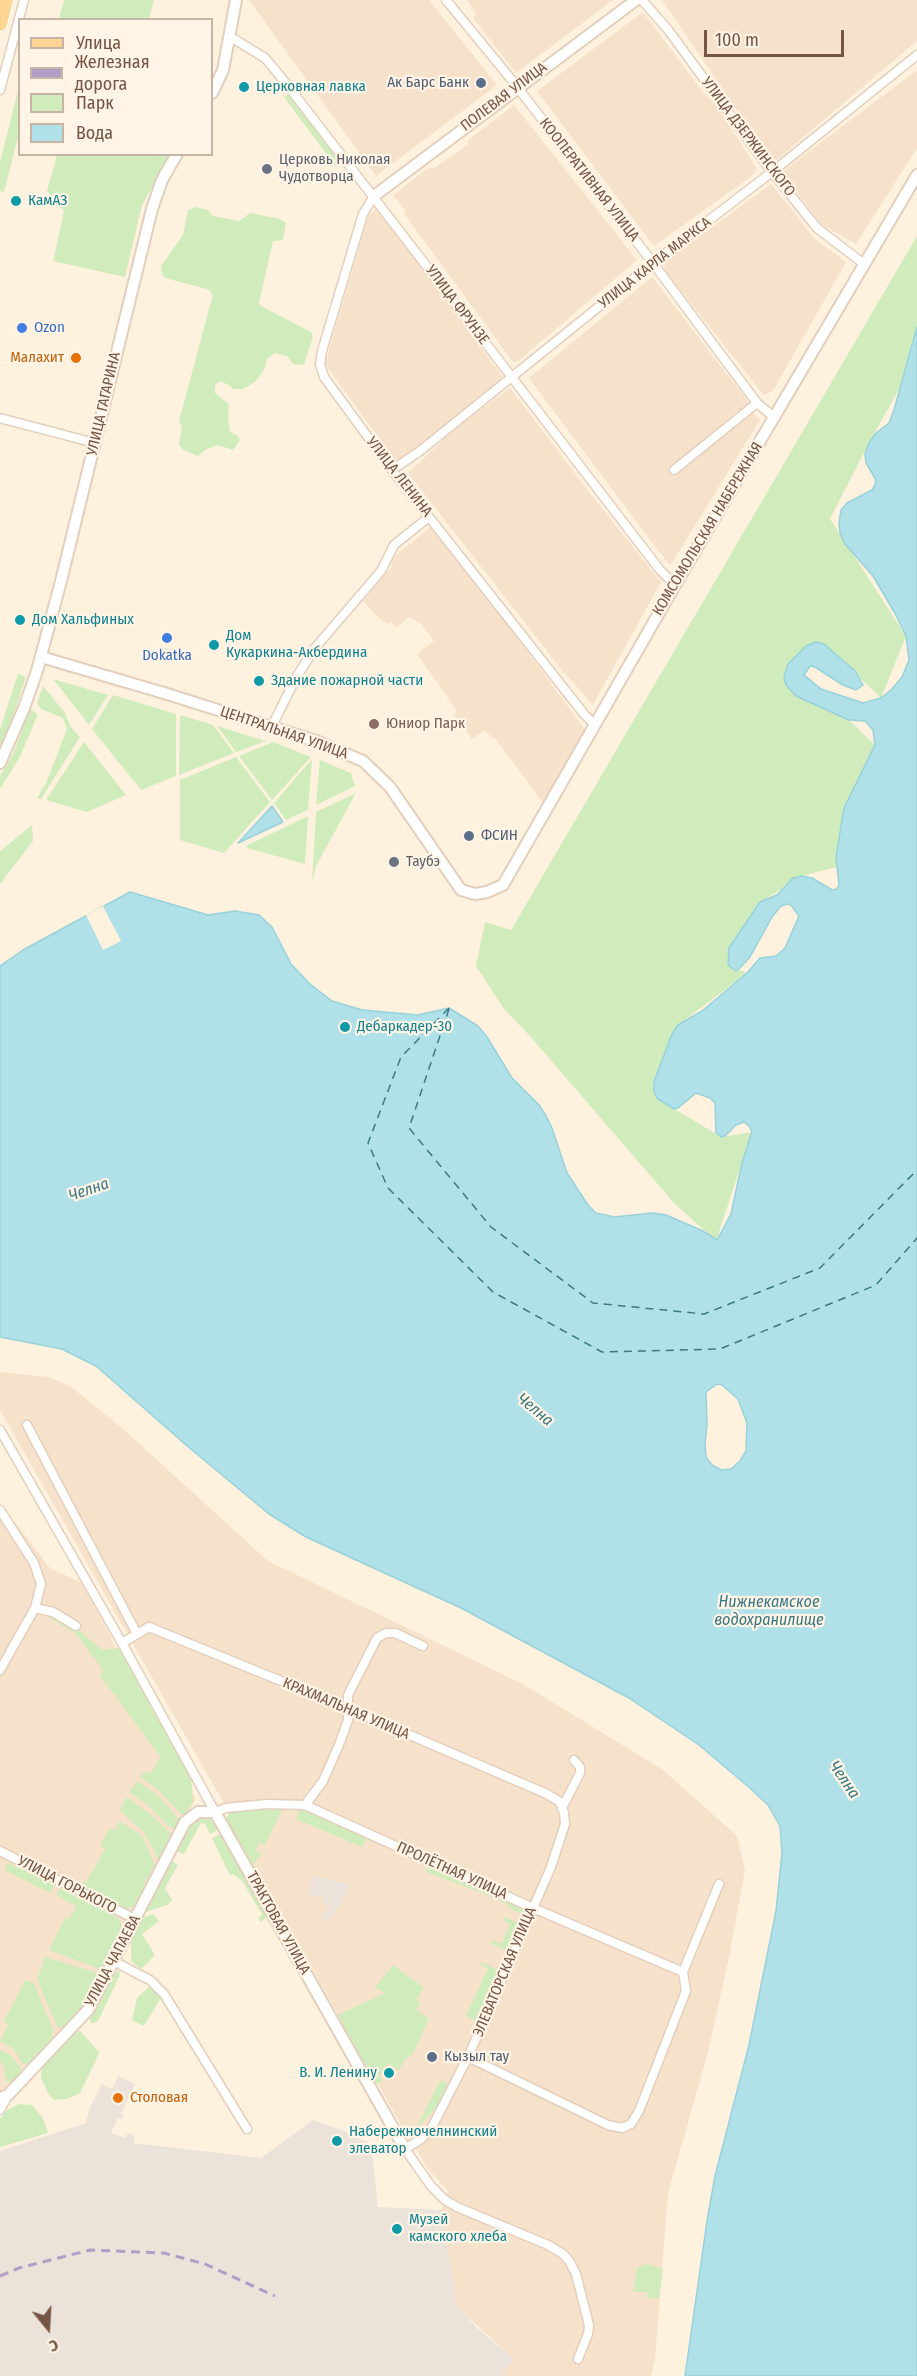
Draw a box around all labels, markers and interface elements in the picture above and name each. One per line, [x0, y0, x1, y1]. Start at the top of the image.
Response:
legend [18, 18, 213, 156]
scale bar [707, 18, 846, 56]
text: 100 m [715, 29, 759, 51]
text: Улица [76, 32, 121, 54]
text: Железная дорога [75, 51, 150, 95]
street label: ПОЛЕВАЯ УЛИЦА [457, 59, 551, 135]
place label: Ак Барс Банк [387, 74, 469, 92]
street label: УЛИЦА ДЗЕРЖИНСКОГО [697, 74, 799, 200]
marker: Ак Барс Банк [474, 76, 488, 90]
place label: Церковная лавка [256, 78, 366, 96]
marker: Церковная лавка [237, 80, 251, 94]
text: Парк [76, 92, 114, 114]
street label: КООПЕРАТИВНАЯ УЛИЦА [535, 115, 643, 245]
text: Вода [76, 122, 113, 144]
place label: Церковь Николая Чудотворца [279, 151, 391, 186]
marker: Церковь Николая Чудотворца [260, 162, 274, 176]
place label: КамАЗ [28, 192, 67, 210]
marker: КамАЗ [9, 194, 23, 208]
street label: УЛИЦА КАРЛА МАРКСА [595, 213, 715, 313]
street label: УЛИЦА ФРУНЗЕ [421, 262, 493, 348]
place label: Ozon [34, 319, 65, 337]
marker: Ozon [15, 321, 29, 335]
place label: Малахит [10, 349, 64, 367]
street label: УЛИЦА ГАГАРИНА [83, 350, 125, 458]
marker: Малахит [69, 351, 83, 365]
street label: УЛИЦА ЛЕНИНА [362, 433, 436, 521]
street label: КОМСОМОЛЬСКАЯ НАБЕРЕЖНАЯ [649, 439, 767, 619]
place label: Дом Хальфиных [32, 611, 134, 629]
marker: Дом Хальфиных [13, 613, 27, 627]
place label: Дом Кукаркина-Акбердина [226, 627, 367, 662]
marker: Dokatka [160, 631, 174, 645]
marker: Дом Кукаркина-Акбердина [207, 638, 221, 652]
place label: Dokatka [142, 647, 192, 665]
place label: Здание пожарной части [271, 672, 423, 690]
marker: Здание пожарной части [252, 674, 266, 688]
street label: ЦЕНТРАЛЬНАЯ УЛИЦА [218, 703, 350, 763]
place label: Юниор Парк [386, 715, 465, 733]
marker: Юниор Парк [367, 717, 381, 731]
place label: ФСИН [481, 827, 518, 845]
marker: ФСИН [462, 829, 476, 843]
place label: Таубэ [406, 853, 440, 871]
marker: Таубэ [387, 855, 401, 869]
place label: Дебаркадер-30 [357, 1018, 452, 1036]
marker: Дебаркадер-30 [338, 1020, 352, 1034]
water label: Челна [66, 1174, 112, 1206]
water label: Челна [513, 1389, 557, 1431]
water label: Нижнекамское водохранилище [714, 1593, 824, 1631]
street label: КРАХМАЛЬНАЯ УЛИЦА [280, 1674, 412, 1744]
water label: Челна [825, 1758, 863, 1802]
street label: ПРОЛЁТНАЯ УЛИЦА [394, 1839, 510, 1903]
street label: УЛИЦА ГОРЬКОГО [14, 1852, 120, 1918]
street label: ТРАКТОВАЯ УЛИЦА [242, 1868, 314, 1978]
street label: ЭЛЕВАТОРСКАЯ УЛИЦА [470, 1905, 540, 2039]
street label: УЛИЦА ЧАПАЕВА [81, 1912, 145, 2010]
place label: Кызыл тау [444, 2048, 509, 2066]
marker: Кызыл тау [425, 2050, 439, 2064]
place label: В. И. Ленину [299, 2064, 377, 2082]
marker: В. И. Ленину [382, 2066, 396, 2080]
place label: Столовая [130, 2089, 188, 2107]
marker: Столовая [111, 2091, 125, 2105]
place label: Набережночелнинский элеватор [349, 2123, 497, 2158]
marker: Набережночелнинский элеватор [330, 2134, 344, 2148]
place label: Музей камского хлеба [409, 2211, 507, 2246]
marker: Музей камского хлеба [390, 2222, 404, 2236]
north arrow [18, 2298, 78, 2358]
text: С [47, 2335, 61, 2356]

